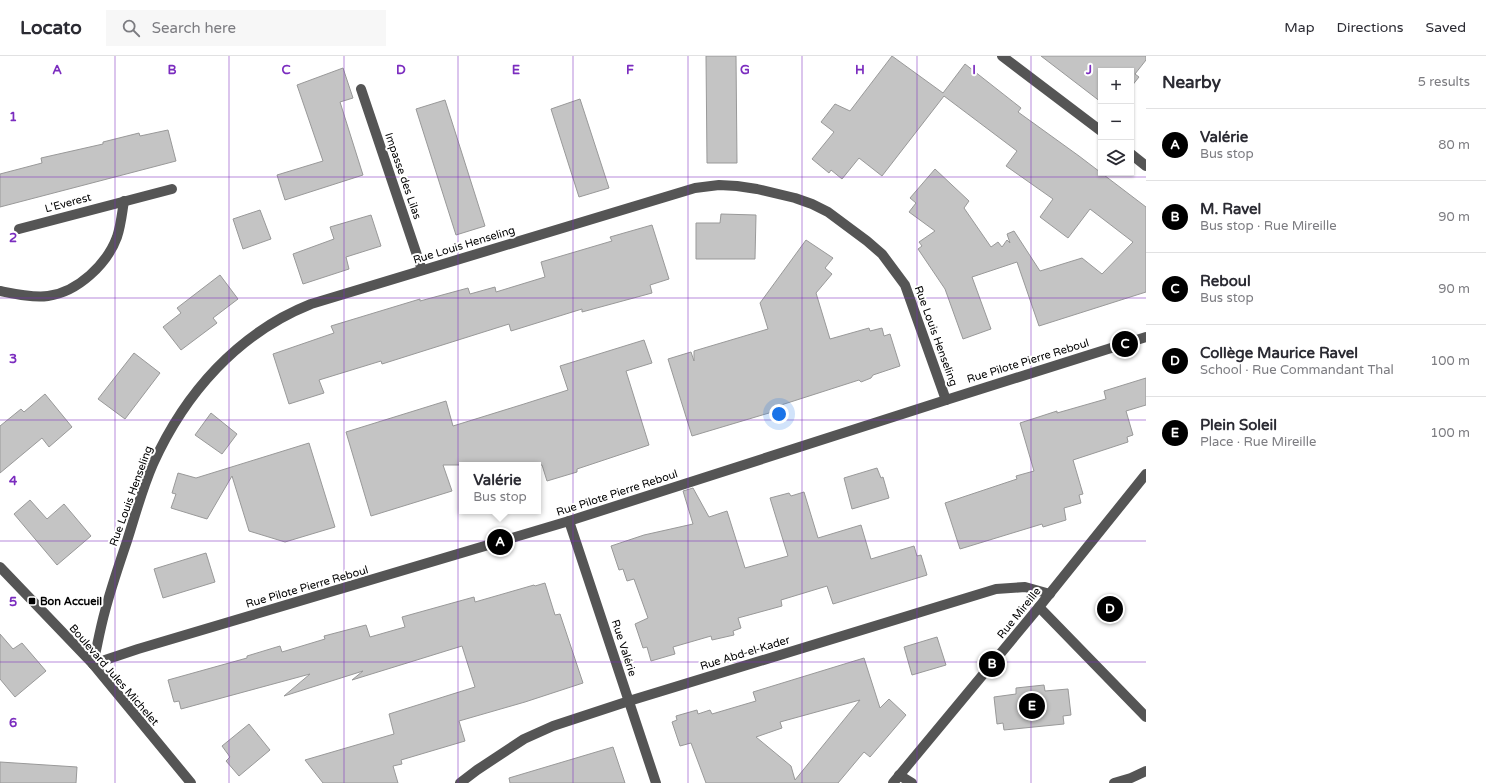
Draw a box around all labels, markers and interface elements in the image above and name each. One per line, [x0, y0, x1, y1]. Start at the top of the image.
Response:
search box [106, 10, 386, 46]
text: Locato [20, 17, 82, 39]
icon: search [120, 17, 142, 39]
text: Search here [152, 19, 236, 37]
text: Map [1284, 19, 1315, 36]
text: Directions [1337, 19, 1404, 36]
text: Saved [1426, 19, 1466, 36]
text: A [52, 62, 62, 78]
text: B [167, 62, 177, 78]
text: C [281, 62, 291, 78]
text: D [396, 62, 406, 78]
text: E [512, 62, 520, 78]
text: F [626, 62, 634, 78]
text: G [740, 62, 750, 78]
text: H [855, 62, 865, 78]
text: I [972, 62, 976, 78]
text: J [1085, 62, 1092, 78]
map controls [1098, 68, 1134, 176]
button: + [1098, 68, 1134, 104]
text: Nearby [1162, 72, 1221, 93]
text: 5 results [1418, 74, 1470, 90]
button: − [1098, 104, 1134, 140]
text: 1 [9, 109, 17, 125]
text: Valérie [1200, 128, 1248, 146]
street label: Impasse des Lilas [382, 131, 424, 221]
text: A [1170, 137, 1180, 153]
text: 80 m [1438, 137, 1470, 153]
button: layers [1098, 140, 1134, 176]
text: Bus stop [1200, 146, 1254, 162]
street label: L'Everest [43, 191, 93, 215]
text: M. Ravel [1200, 200, 1261, 218]
text: B [1170, 209, 1180, 225]
text: 90 m [1438, 209, 1470, 225]
text: Bus stop · Rue Mireille [1200, 218, 1337, 234]
street label: Rue Louis Henseling [411, 223, 517, 267]
text: 2 [9, 230, 17, 246]
text: Reboul [1200, 272, 1251, 290]
text: C [1170, 281, 1180, 297]
text: 90 m [1438, 281, 1470, 297]
street label: Rue Louis Henseling [912, 284, 960, 388]
text: Bus stop [1200, 290, 1254, 306]
pin: C [1112, 329, 1138, 359]
street label: Rue Pilote Pierre Reboul [965, 336, 1091, 386]
text: Collège Maurice Ravel [1200, 344, 1358, 362]
text: 3 [9, 351, 17, 367]
text: D [1170, 353, 1180, 369]
text: 100 m [1430, 353, 1470, 369]
text: School · Rue Commandant Thal [1200, 362, 1394, 378]
your location [769, 404, 789, 424]
text: Plein Soleil [1200, 416, 1277, 434]
text: E [1171, 425, 1179, 441]
text: 100 m [1430, 425, 1470, 441]
text: Place · Rue Mireille [1200, 434, 1316, 450]
street label: Rue Louis Henseling [107, 444, 155, 548]
popup [459, 462, 541, 514]
street label: Rue Pilote Pierre Reboul [555, 467, 679, 519]
text: Valérie [473, 471, 521, 489]
text: 4 [9, 473, 18, 489]
text: Bus stop [473, 489, 527, 505]
pin: A [487, 527, 513, 557]
street label: Rue Pilote Pierre Reboul [244, 563, 370, 611]
street label: Rue Mireille [995, 585, 1043, 641]
text: 5 [9, 594, 17, 610]
pin: D [1097, 594, 1123, 624]
place label: Bon Accueil [40, 595, 102, 608]
marker: Bon Accueil [27, 596, 37, 606]
street label: Rue Valérie [609, 618, 639, 678]
street label: Boulevard Jules Michelet [67, 622, 161, 728]
street label: Rue Abd-el-Kader [699, 633, 792, 673]
pin: B [979, 649, 1005, 679]
pin: E [1019, 691, 1045, 721]
text: 6 [9, 715, 17, 731]

